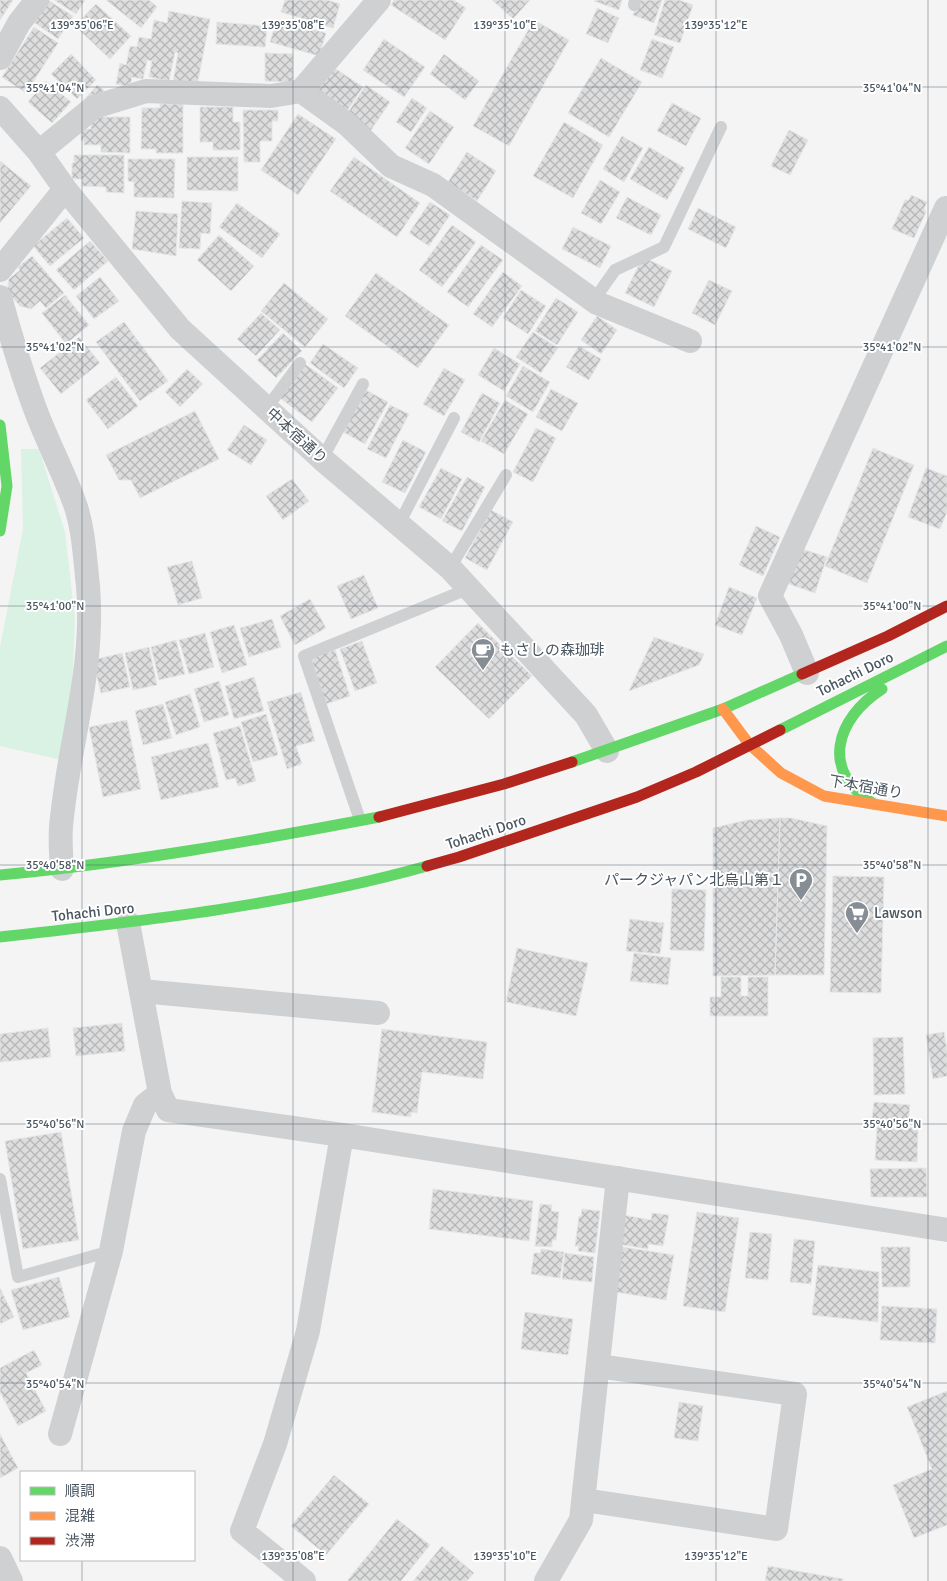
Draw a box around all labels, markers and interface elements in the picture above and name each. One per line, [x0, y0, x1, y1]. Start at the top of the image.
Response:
text: 139°35'06"E [50, 18, 114, 33]
text: 139°35'08"E [261, 18, 325, 33]
text: 139°35'10"E [473, 18, 537, 33]
text: 139°35'12"E [684, 18, 748, 33]
text: 35°41'04"N [26, 81, 84, 96]
text: 35°41'04"N [863, 81, 921, 96]
text: 35°41'02"N [26, 340, 84, 355]
text: 35°41'02"N [863, 340, 921, 355]
street label: 中本宿通り [263, 404, 331, 468]
text: 35°41'00"N [26, 599, 84, 614]
text: 35°41'00"N [863, 599, 921, 614]
cafe icon: もさしの森珈琲 [470, 637, 496, 671]
place label: もさしの森珈琲 [500, 641, 605, 659]
street label: Tohachi Doro [814, 648, 896, 700]
street label: 下本宿通り [827, 772, 905, 802]
street label: Tohachi Doro [444, 811, 528, 853]
text: 35°40'58"N [26, 858, 84, 873]
text: 35°40'58"N [863, 858, 921, 873]
parking icon: パークジャパン北烏山第１ [788, 867, 814, 901]
place label: パークジャパン北烏山第１ [604, 871, 784, 889]
street label: Tohachi Doro [51, 899, 135, 925]
supermarket icon: Lawson [844, 900, 870, 934]
place label: Lawson [874, 904, 923, 922]
text: 35°40'56"N [26, 1117, 84, 1132]
text: 35°40'56"N [863, 1117, 921, 1132]
text: 35°40'54"N [26, 1377, 84, 1392]
text: 35°40'54"N [863, 1377, 921, 1392]
legend [20, 1471, 195, 1561]
text: 順調 [65, 1482, 95, 1500]
text: 混雑 [65, 1507, 95, 1525]
text: 渋滞 [65, 1532, 95, 1550]
text: 139°35'08"E [261, 1549, 325, 1564]
text: 139°35'10"E [473, 1549, 537, 1564]
text: 139°35'12"E [684, 1549, 748, 1564]

